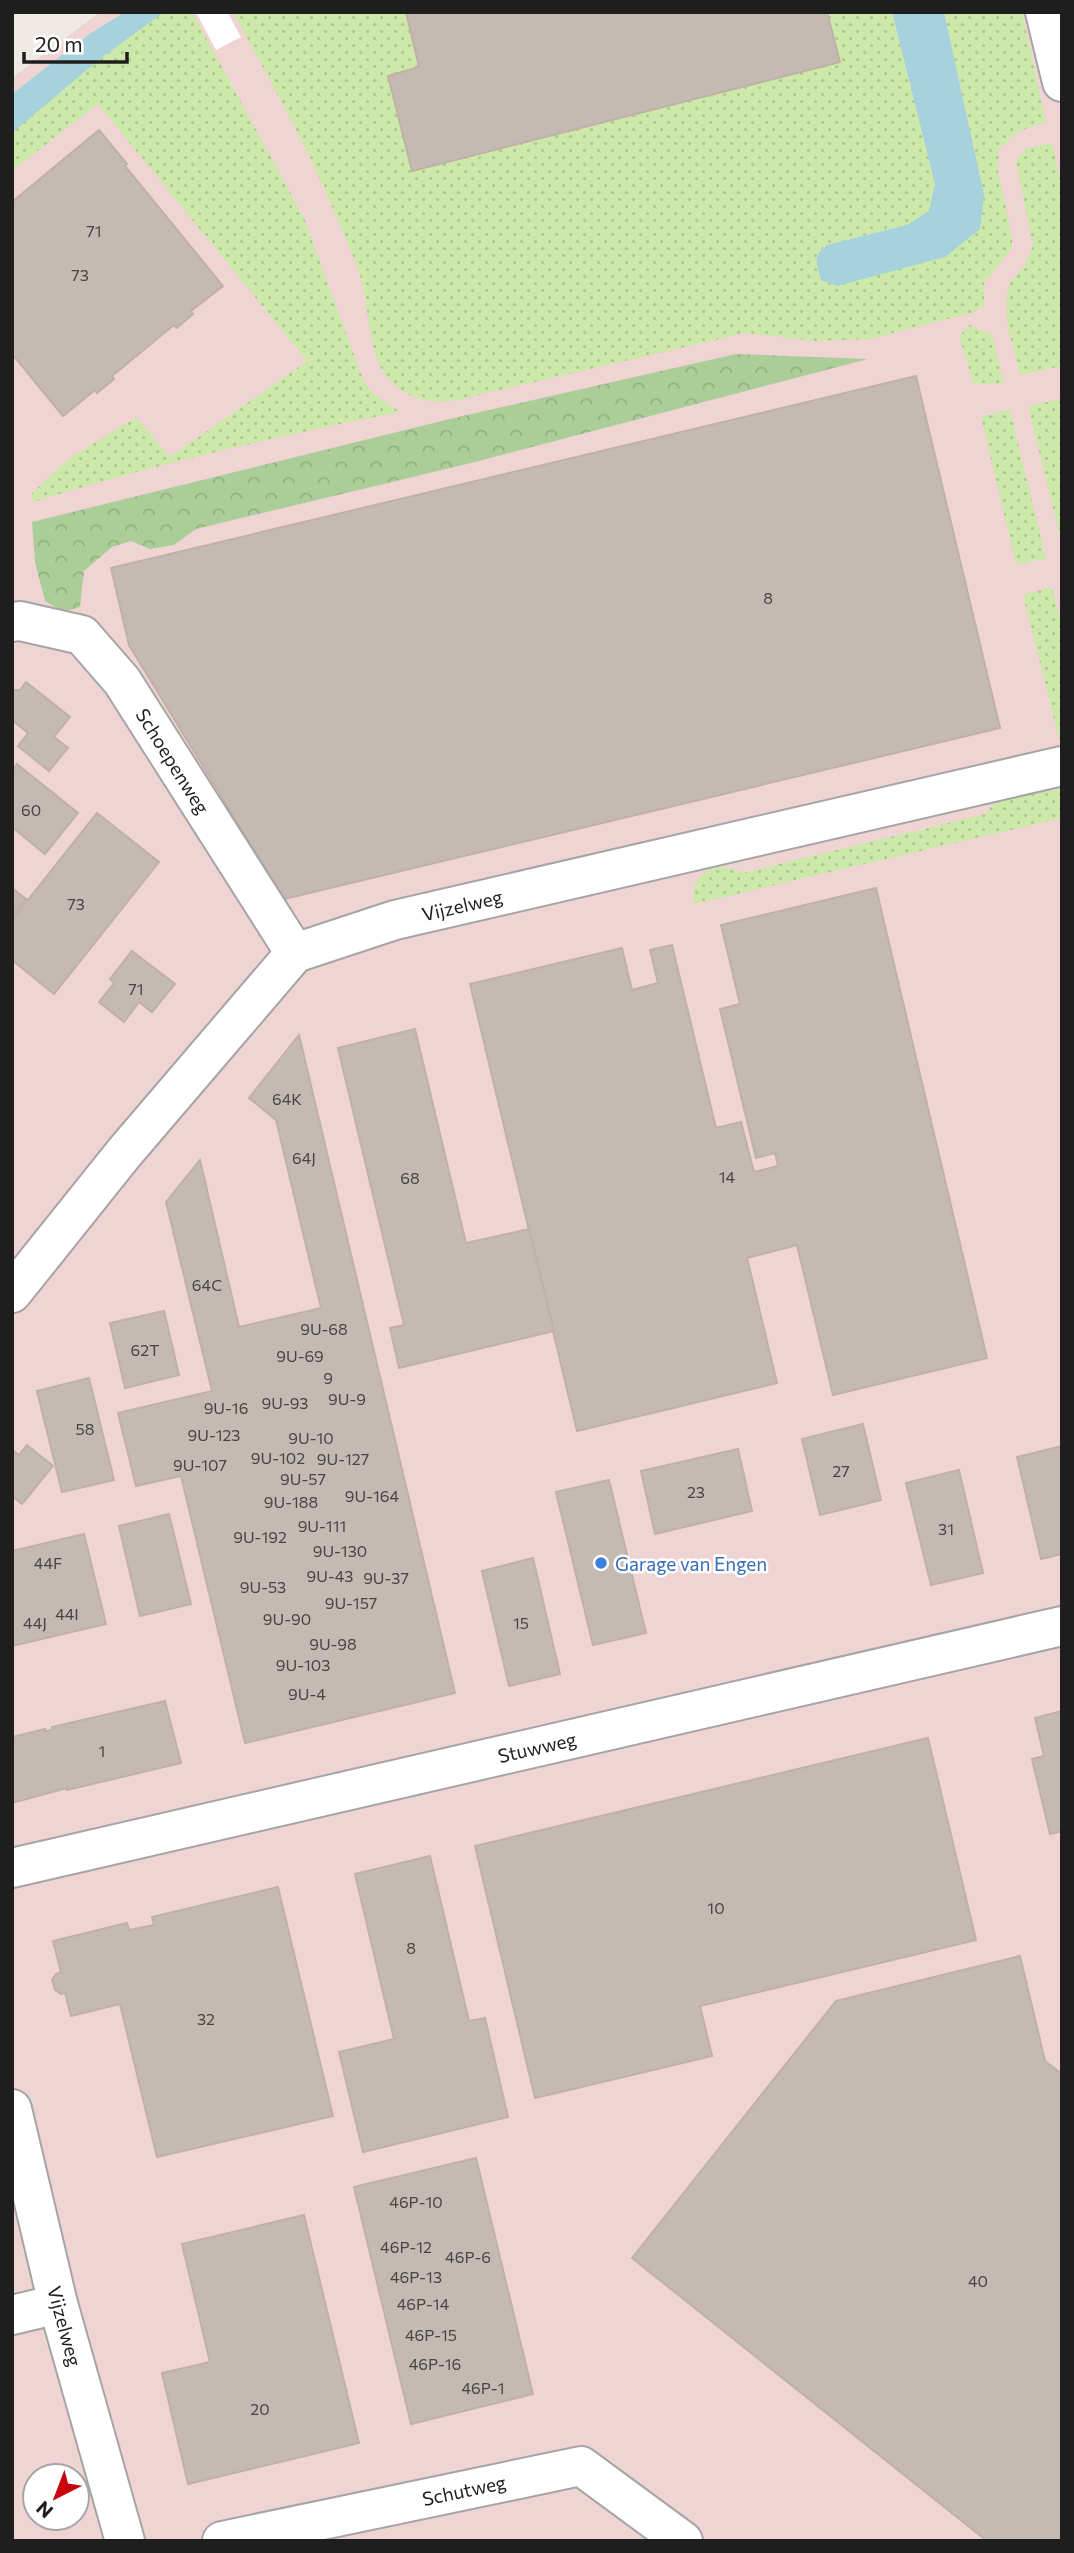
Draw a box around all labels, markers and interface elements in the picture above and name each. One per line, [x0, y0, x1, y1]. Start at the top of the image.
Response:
scale bar [24, 21, 128, 65]
text: 20 m [35, 31, 83, 56]
house number: 71 [86, 221, 102, 240]
house number: 73 [71, 265, 89, 284]
house number: 8 [763, 588, 773, 607]
street label: Schoepenweg [131, 704, 215, 818]
house number: 60 [21, 800, 41, 819]
street label: Vijzelweg [419, 885, 505, 925]
house number: 73 [67, 894, 85, 913]
house number: 71 [128, 979, 144, 998]
house number: 64K [272, 1089, 302, 1108]
house number: 64J [292, 1148, 316, 1167]
house number: 14 [719, 1167, 736, 1186]
house number: 68 [400, 1168, 420, 1187]
house number: 64C [192, 1275, 222, 1294]
house number: 9U-68 [300, 1319, 348, 1338]
house number: 62T [131, 1340, 159, 1359]
house number: 9U-69 [276, 1346, 324, 1365]
house number: 9 [323, 1368, 333, 1387]
house number: 9U-9 [328, 1389, 366, 1408]
house number: 9U-93 [262, 1393, 308, 1412]
house number: 9U-16 [204, 1398, 248, 1417]
house number: 58 [76, 1419, 94, 1438]
house number: 9U-123 [188, 1425, 241, 1444]
house number: 9U-10 [288, 1428, 334, 1447]
house number: 9U-102 [251, 1448, 305, 1467]
house number: 9U-127 [317, 1449, 369, 1468]
house number: 9U-107 [173, 1455, 227, 1474]
house number: 27 [832, 1461, 850, 1480]
house number: 9U-57 [280, 1469, 326, 1488]
house number: 23 [687, 1482, 705, 1501]
house number: 9U-164 [345, 1486, 400, 1505]
house number: 9U-188 [264, 1492, 318, 1511]
house number: 9U-111 [298, 1516, 346, 1535]
house number: 31 [938, 1519, 954, 1538]
house number: 9U-192 [233, 1527, 287, 1546]
house number: 9U-130 [313, 1541, 367, 1560]
place label: Garage van Engen [615, 1552, 767, 1575]
house number: 44F [34, 1553, 62, 1572]
marker: Garage van Engen [593, 1555, 609, 1571]
house number: 9U-43 [307, 1566, 353, 1585]
house number: 9U-37 [363, 1568, 409, 1587]
house number: 9U-53 [240, 1577, 286, 1596]
house number: 9U-157 [325, 1593, 377, 1612]
house number: 44I [55, 1604, 79, 1623]
house number: 9U-90 [263, 1609, 311, 1628]
house number: 44J [23, 1613, 47, 1632]
house number: 15 [513, 1613, 529, 1632]
house number: 9U-98 [309, 1634, 357, 1653]
house number: 9U-103 [276, 1655, 330, 1674]
house number: 9U-4 [288, 1684, 326, 1703]
street label: Stuwweg [496, 1727, 578, 1767]
house number: 1 [99, 1741, 105, 1760]
house number: 10 [707, 1898, 725, 1917]
house number: 8 [406, 1938, 416, 1957]
house number: 32 [197, 2009, 215, 2028]
house number: 46P-10 [389, 2192, 443, 2211]
house number: 46P-12 [380, 2237, 432, 2256]
house number: 46P-6 [445, 2247, 491, 2266]
house number: 46P-13 [390, 2267, 442, 2286]
house number: 40 [968, 2271, 988, 2290]
street label: Vijzelweg [43, 2283, 87, 2369]
house number: 46P-14 [397, 2294, 450, 2313]
house number: 46P-15 [405, 2325, 457, 2344]
house number: 46P-16 [409, 2354, 461, 2373]
house number: 46P-1 [462, 2378, 504, 2397]
house number: 20 [250, 2399, 270, 2418]
north arrow [21, 2462, 91, 2532]
street label: Schutweg [420, 2470, 508, 2510]
text: N [31, 2497, 57, 2523]

